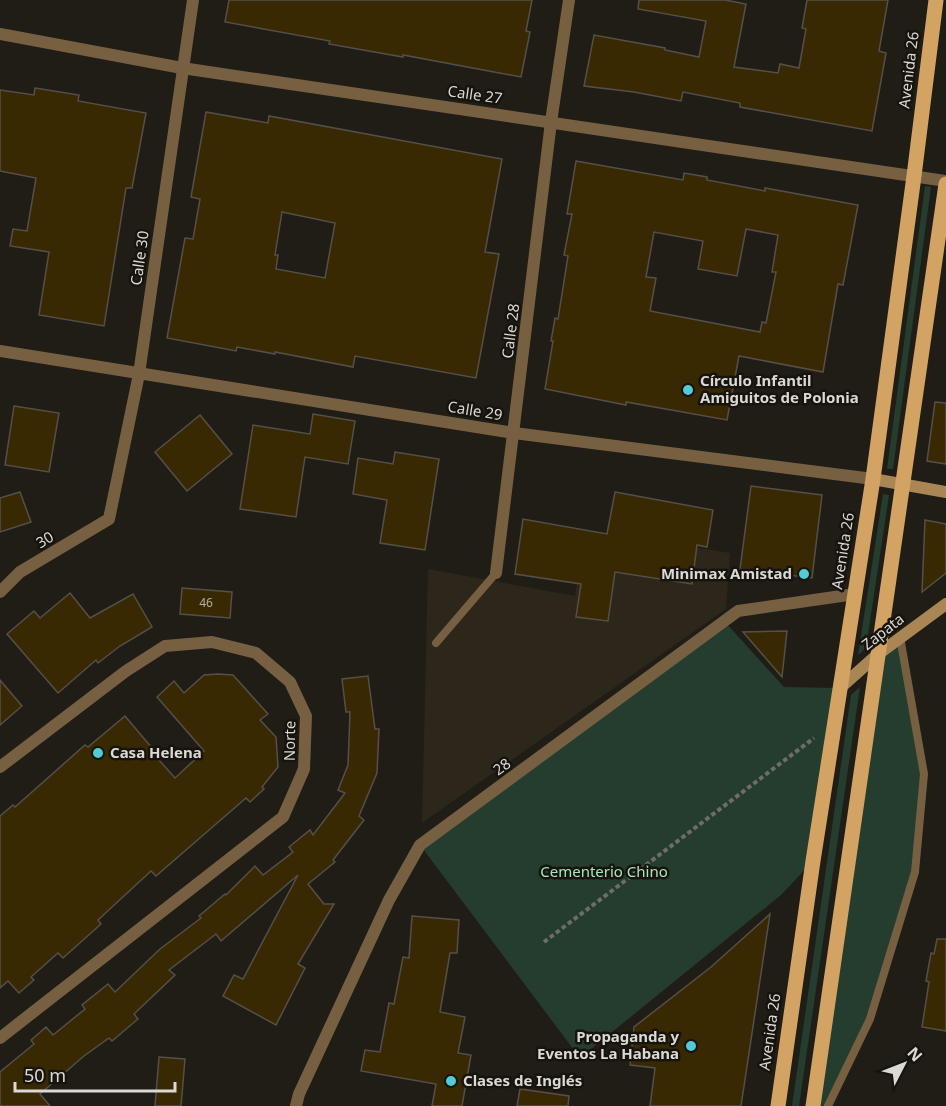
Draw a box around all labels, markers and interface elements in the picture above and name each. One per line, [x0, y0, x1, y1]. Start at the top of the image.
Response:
street label: Avenida 26 [893, 30, 923, 110]
street label: Calle 27 [446, 80, 504, 108]
street label: Calle 30 [125, 229, 153, 287]
street label: Calle 28 [497, 302, 523, 359]
place label: Círculo Infantil Amiguitos de Polonia [700, 370, 859, 407]
marker: Círculo Infantil Amiguitos de Polonia [681, 383, 695, 397]
street label: Calle 29 [446, 396, 504, 424]
street label: Avenida 26 [826, 511, 858, 591]
street label: 30 [32, 526, 57, 552]
place label: Minimax Amistad [661, 563, 792, 583]
marker: Minimax Amistad [797, 567, 811, 581]
house number: 46 [199, 594, 213, 611]
street label: Zapata [857, 608, 908, 654]
street label: Norte [279, 721, 299, 761]
place label: Casa Helena [110, 742, 202, 762]
marker: Casa Helena [91, 746, 105, 760]
street label: 28 [489, 753, 514, 779]
park label: Cementerio Chino [540, 861, 668, 881]
street label: Avenida 26 [754, 992, 784, 1072]
place label: Propaganda y Eventos La Habana [537, 1026, 679, 1063]
north arrow [874, 1034, 934, 1094]
marker: Propaganda y Eventos La Habana [684, 1039, 698, 1053]
text: N [903, 1042, 928, 1066]
scale bar [15, 1055, 176, 1093]
text: 50 m [24, 1063, 66, 1087]
place label: Clases de Inglés [463, 1070, 582, 1090]
marker: Clases de Inglés [444, 1074, 458, 1088]

